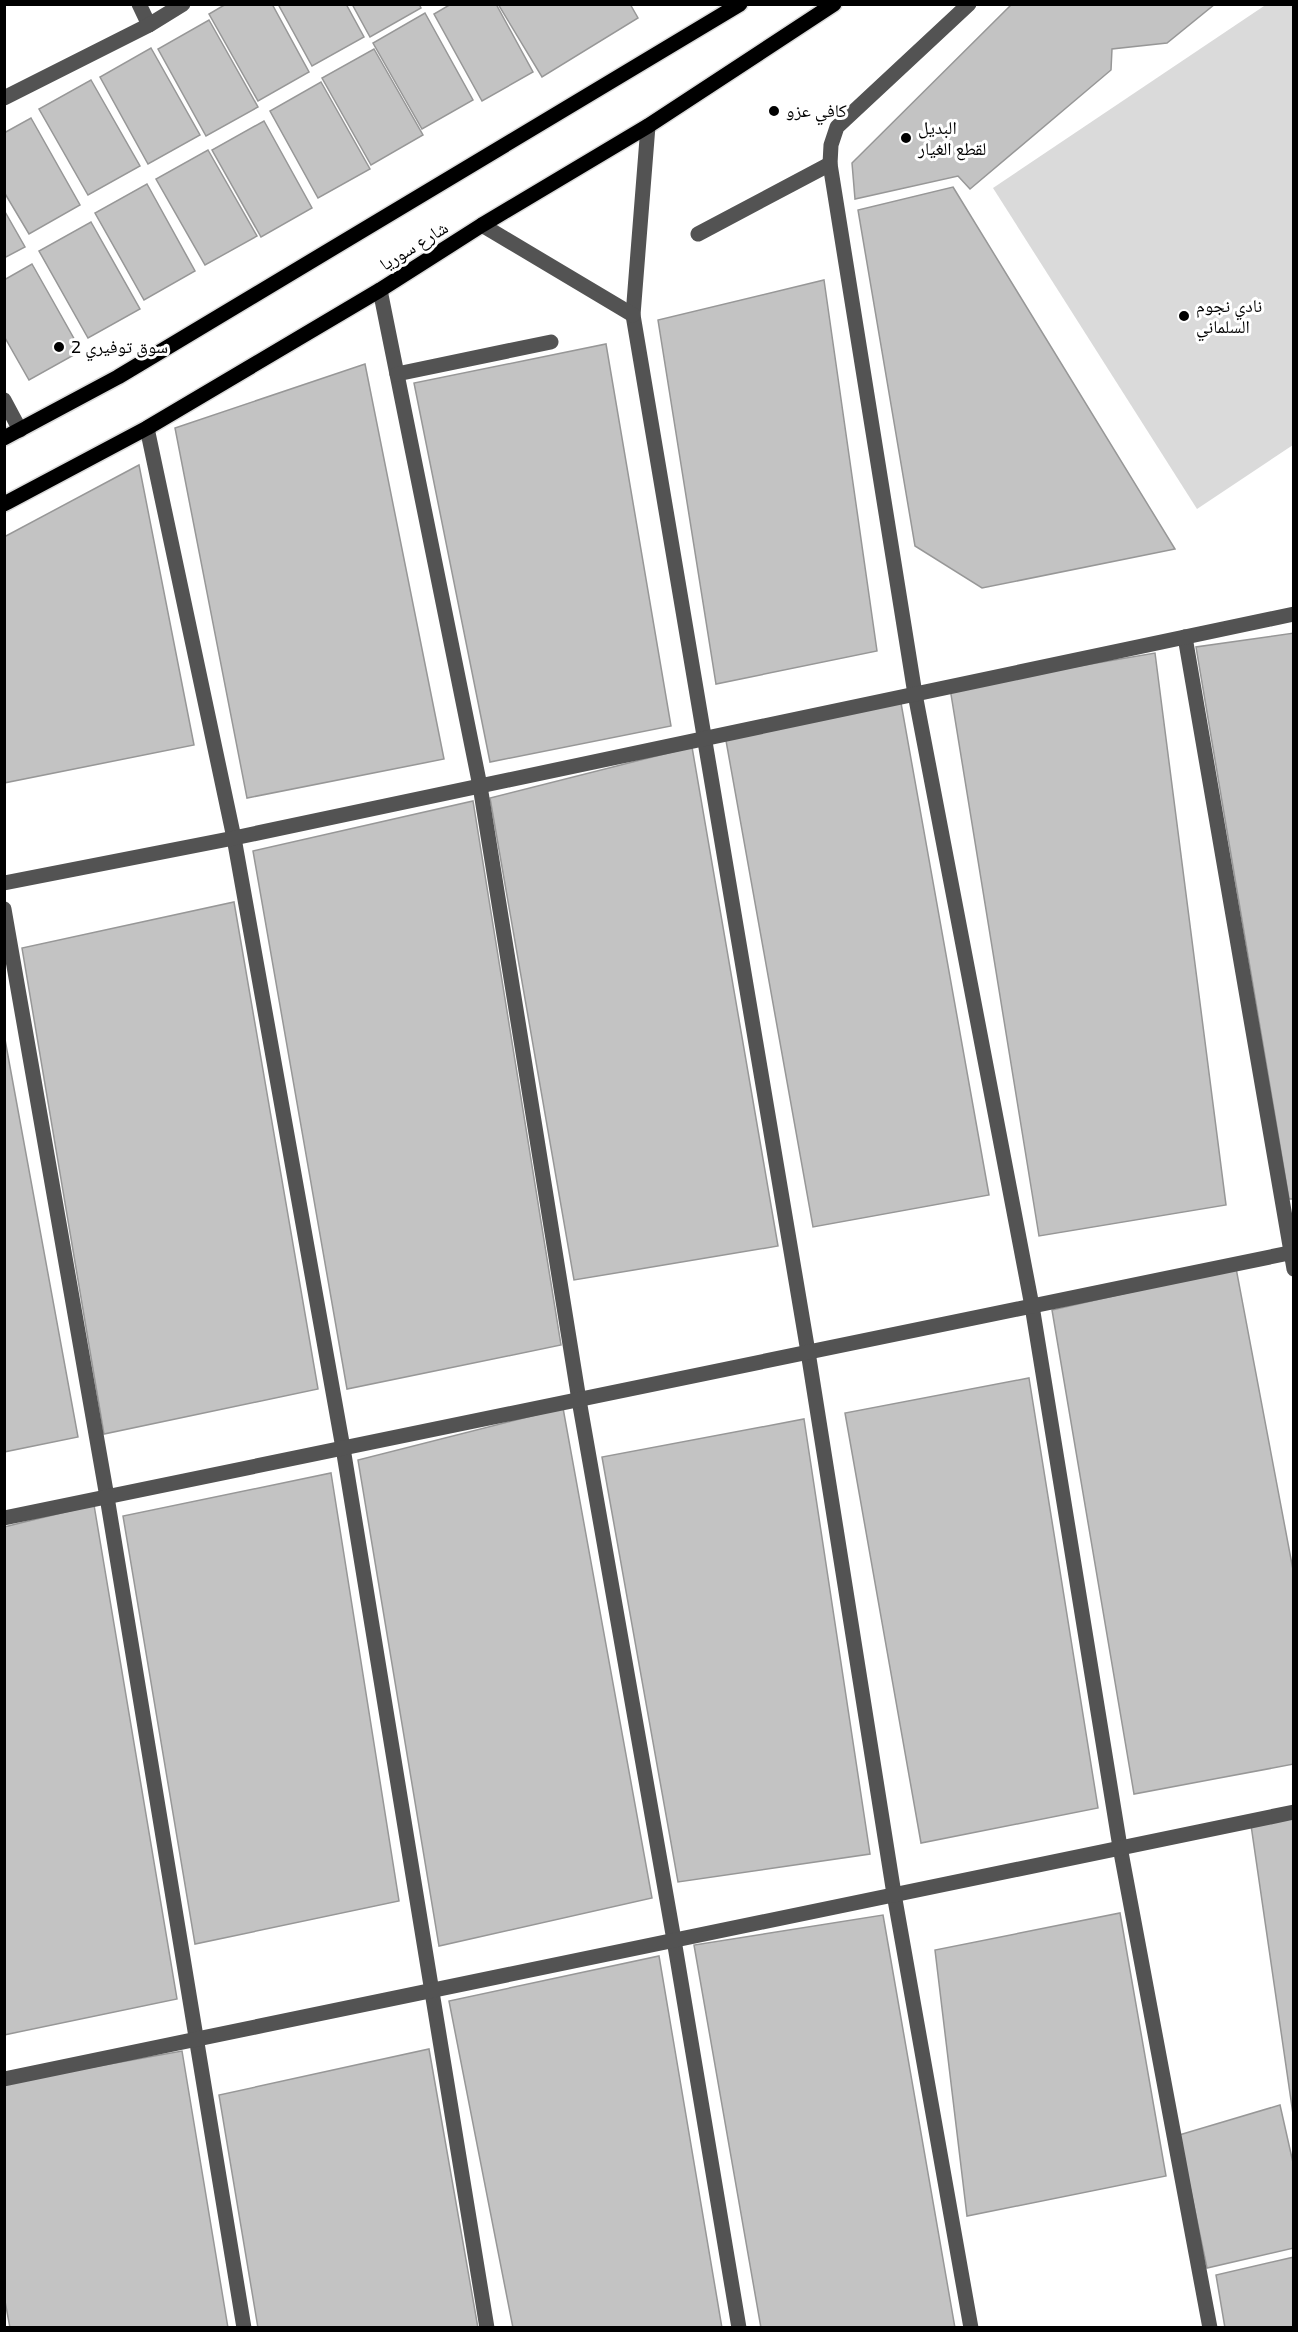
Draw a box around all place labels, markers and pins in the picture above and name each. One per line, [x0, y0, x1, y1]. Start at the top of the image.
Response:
place label: كافي عزو [786, 99, 847, 126]
marker: كافي عزو [767, 104, 781, 118]
place label: البديل لقطع الغيار [917, 116, 986, 161]
marker: البديل لقطع الغيار [899, 131, 913, 145]
place label: نادي نجوم السلماني [1196, 294, 1262, 342]
marker: نادي نجوم السلماني [1177, 309, 1191, 323]
place label: سوق توفيري 2 [71, 335, 168, 362]
marker: سوق توفيري 2 [52, 340, 66, 354]

